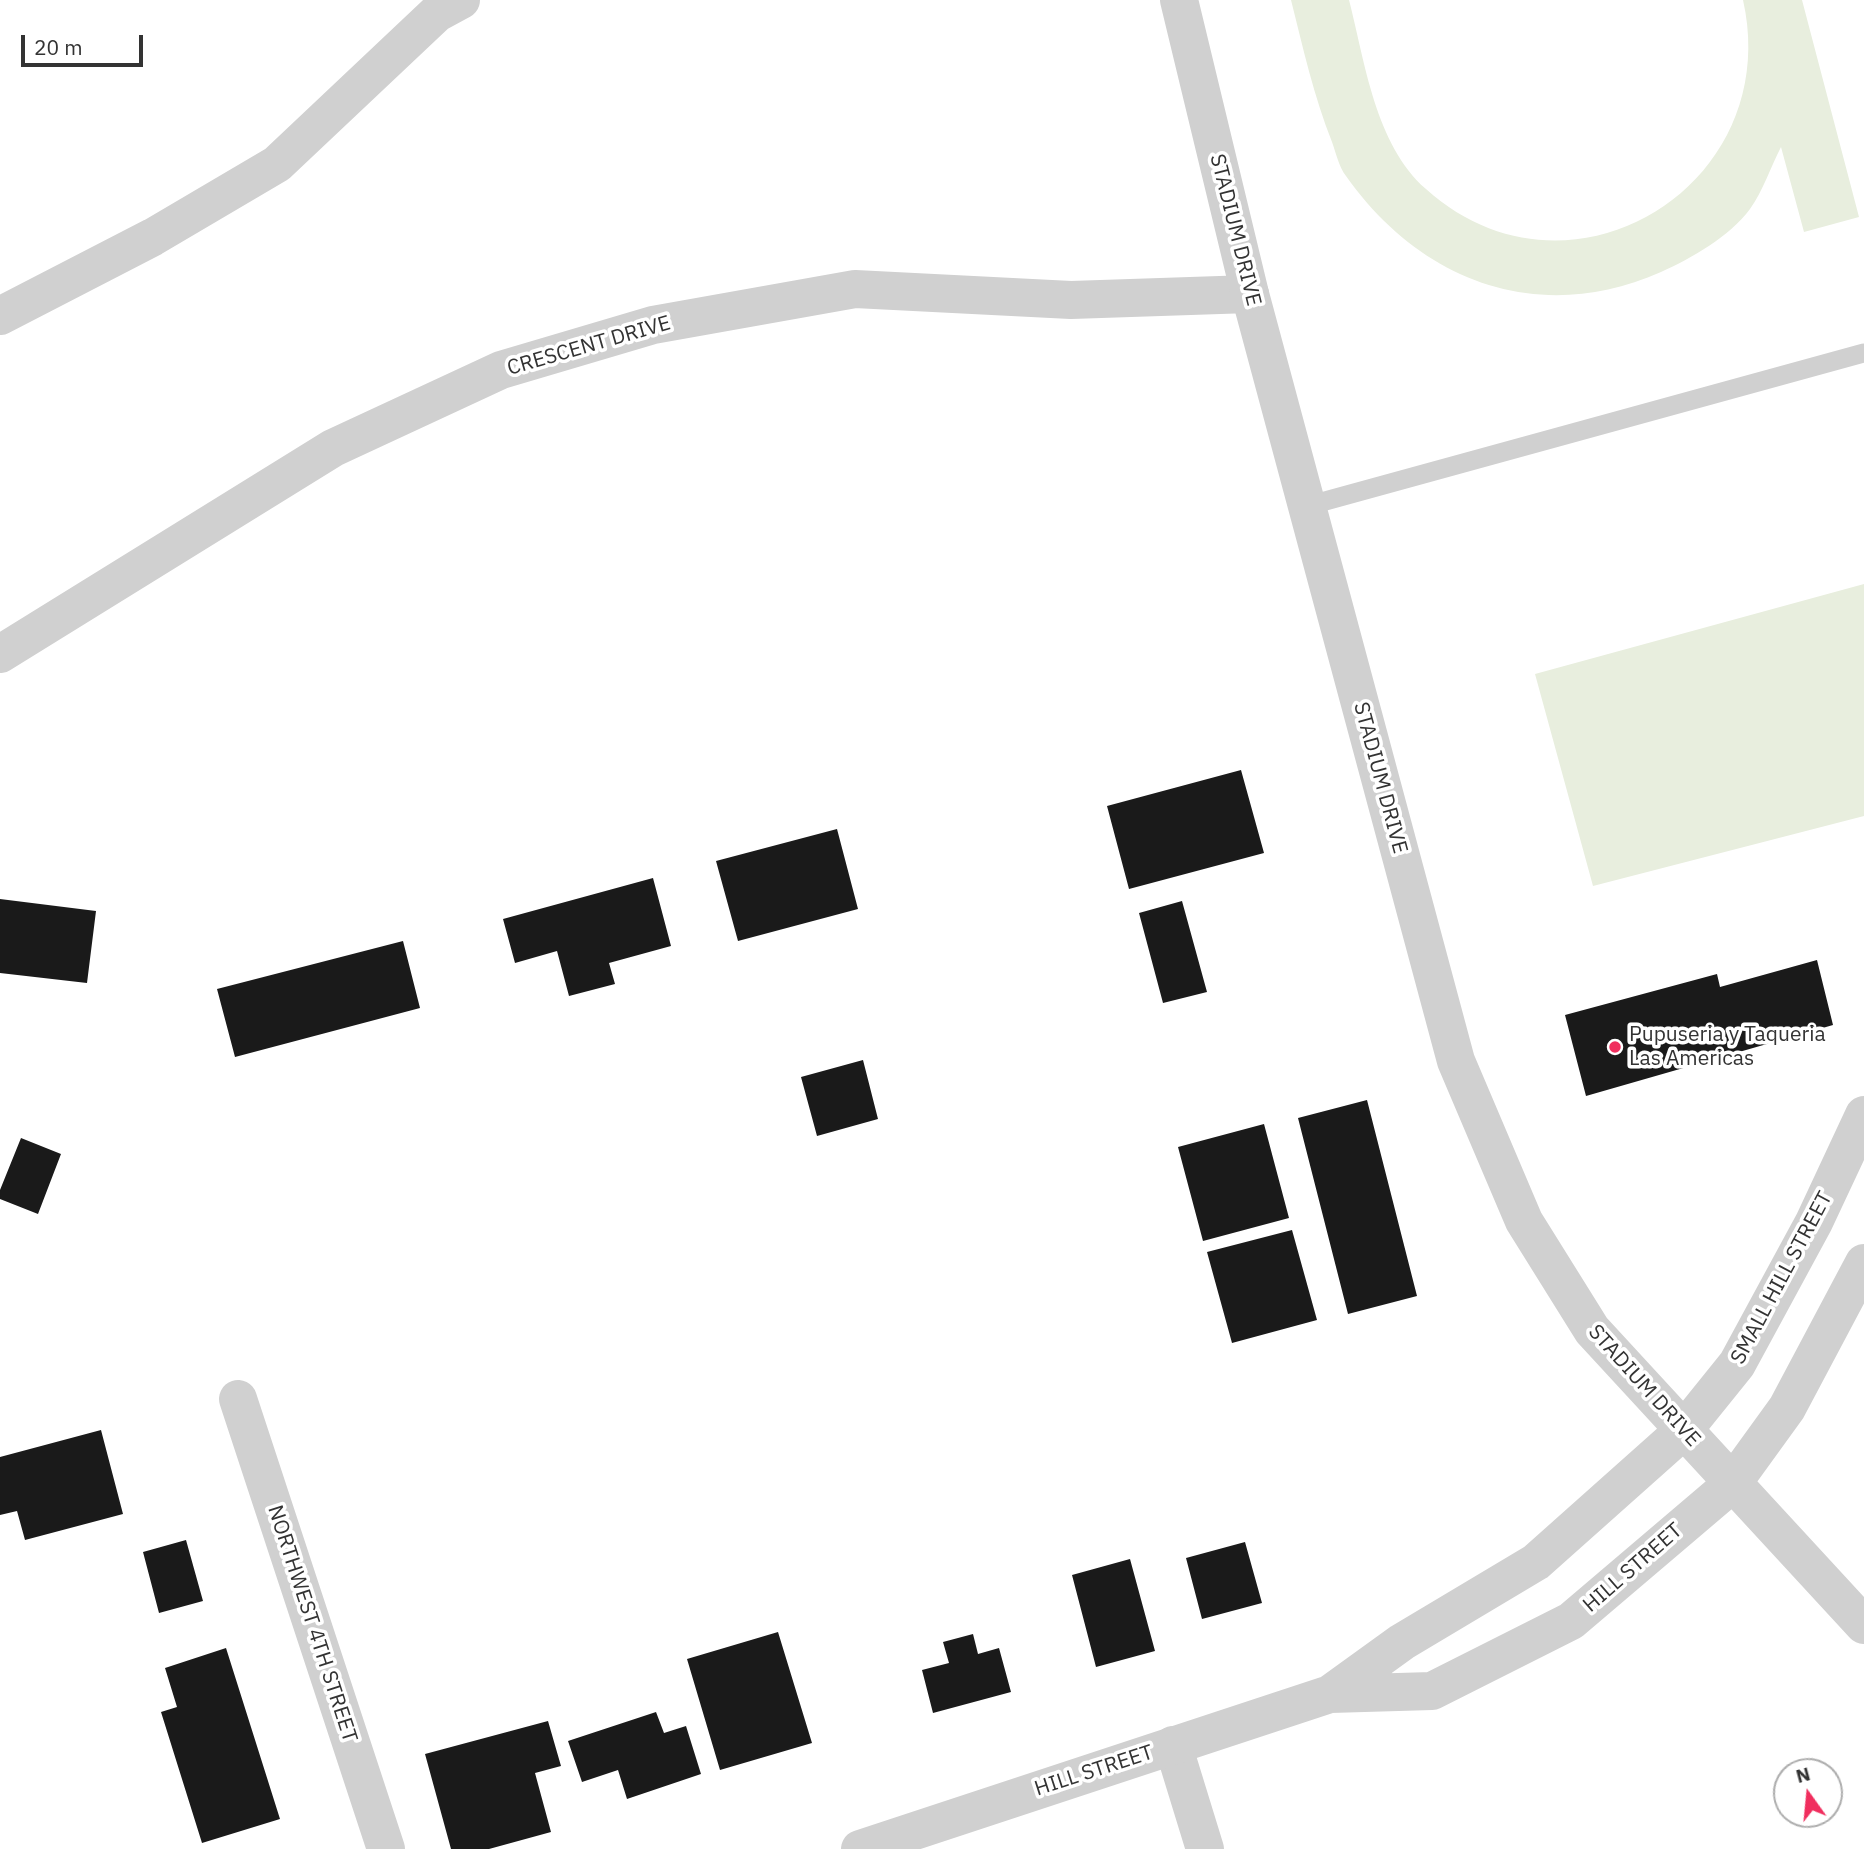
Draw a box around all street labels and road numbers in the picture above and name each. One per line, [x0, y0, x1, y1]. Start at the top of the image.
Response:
street label: STADIUM DRIVE [1204, 151, 1266, 309]
street label: CRESCENT DRIVE [504, 311, 674, 381]
street label: STADIUM DRIVE [1348, 700, 1412, 856]
street label: SMALL HILL STREET [1726, 1187, 1838, 1369]
street label: STADIUM DRIVE [1583, 1320, 1705, 1452]
street label: NORTHWEST 4TH STREET [262, 1502, 362, 1746]
street label: HILL STREET [1578, 1518, 1688, 1618]
street label: HILL STREET [1032, 1740, 1156, 1802]

